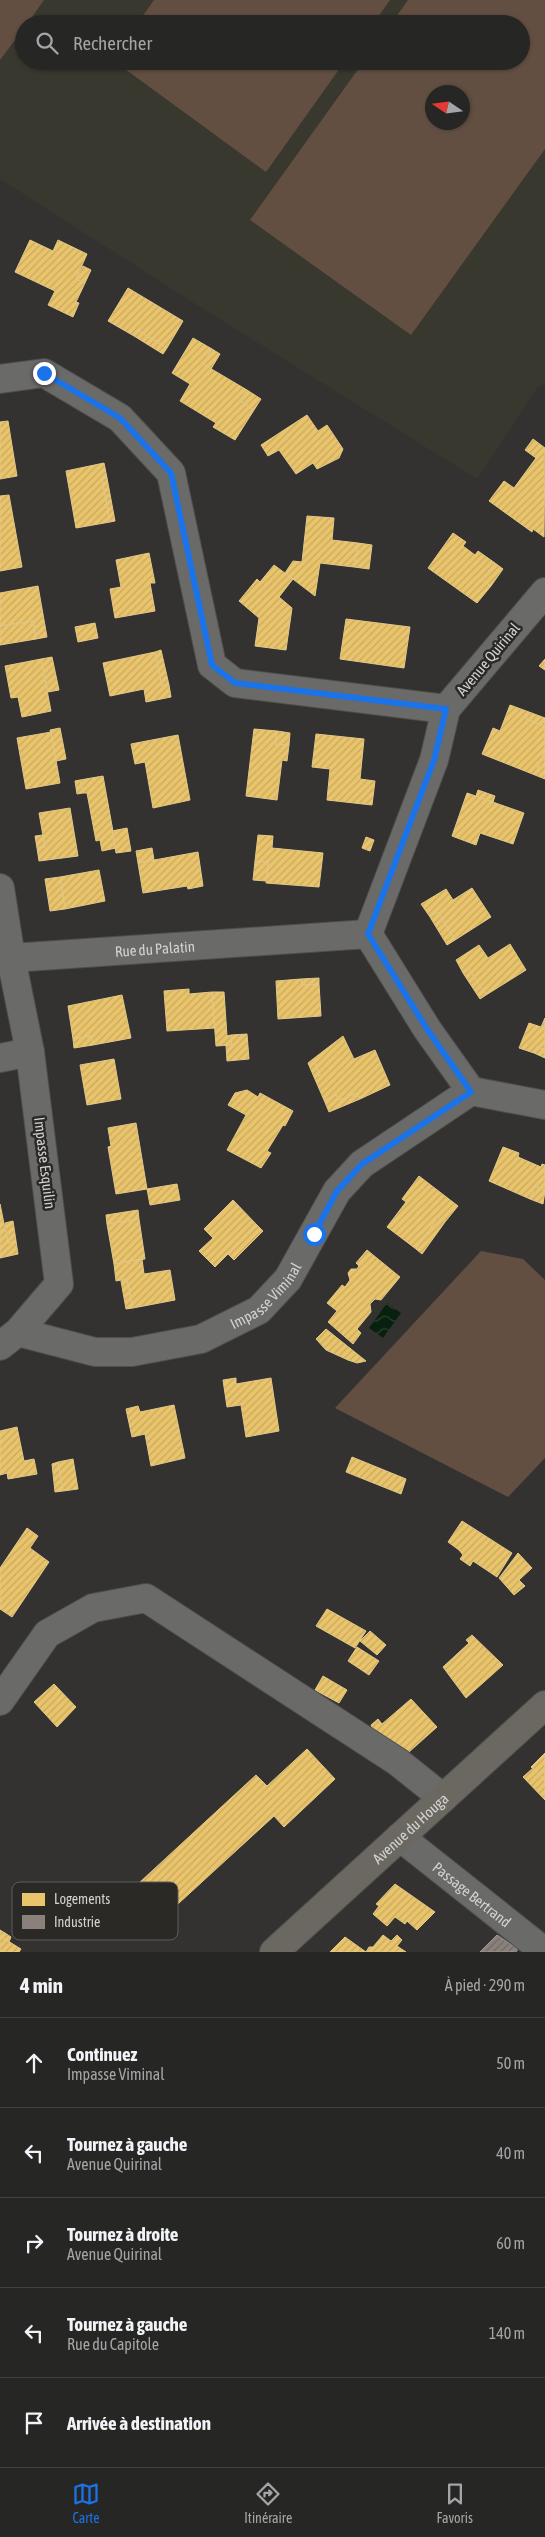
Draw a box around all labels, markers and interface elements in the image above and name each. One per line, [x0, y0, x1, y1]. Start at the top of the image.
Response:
search box [15, 15, 530, 70]
icon: search [33, 29, 61, 57]
text: Rechercher [73, 32, 152, 54]
north arrow [425, 85, 470, 130]
route end [33, 362, 56, 385]
street label: Avenue Quirinal [453, 619, 523, 699]
street label: Rue du Palatin [114, 937, 195, 960]
street label: Impasse Esquilin [31, 1116, 59, 1210]
route start [303, 1223, 326, 1246]
street label: Impasse Viminal [227, 1259, 304, 1332]
street label: Avenue du Houga [369, 1789, 451, 1867]
street label: Passage Bertrand [430, 1858, 514, 1930]
legend [12, 1882, 178, 1940]
text: Logements [54, 1891, 110, 1907]
text: Industrie [54, 1914, 100, 1930]
text: 4 min [20, 1973, 63, 1997]
text: À pied · 290 m [445, 1976, 525, 1994]
text: Continuez [67, 2043, 137, 2065]
icon: ahead [20, 2049, 48, 2077]
text: 50 m [496, 2054, 525, 2072]
text: Impasse Viminal [67, 2065, 165, 2083]
text: Tournez à gauche [67, 2133, 187, 2155]
icon: left [20, 2139, 48, 2167]
text: 40 m [496, 2144, 525, 2162]
text: Avenue Quirinal [67, 2155, 162, 2173]
text: Tournez à droite [67, 2223, 178, 2245]
icon: right [20, 2229, 48, 2257]
text: 60 m [496, 2234, 525, 2252]
text: Avenue Quirinal [67, 2245, 162, 2263]
text: Tournez à gauche [67, 2313, 187, 2335]
icon: left [20, 2319, 48, 2347]
text: 140 m [489, 2324, 525, 2342]
text: Rue du Capitole [67, 2335, 159, 2353]
icon: arrive [20, 2409, 48, 2437]
text: Arrivée à destination [67, 2412, 211, 2434]
tab: Carte [72, 2480, 100, 2526]
tab: Itinéraire [244, 2480, 292, 2526]
tab: Favoris [437, 2480, 473, 2526]

